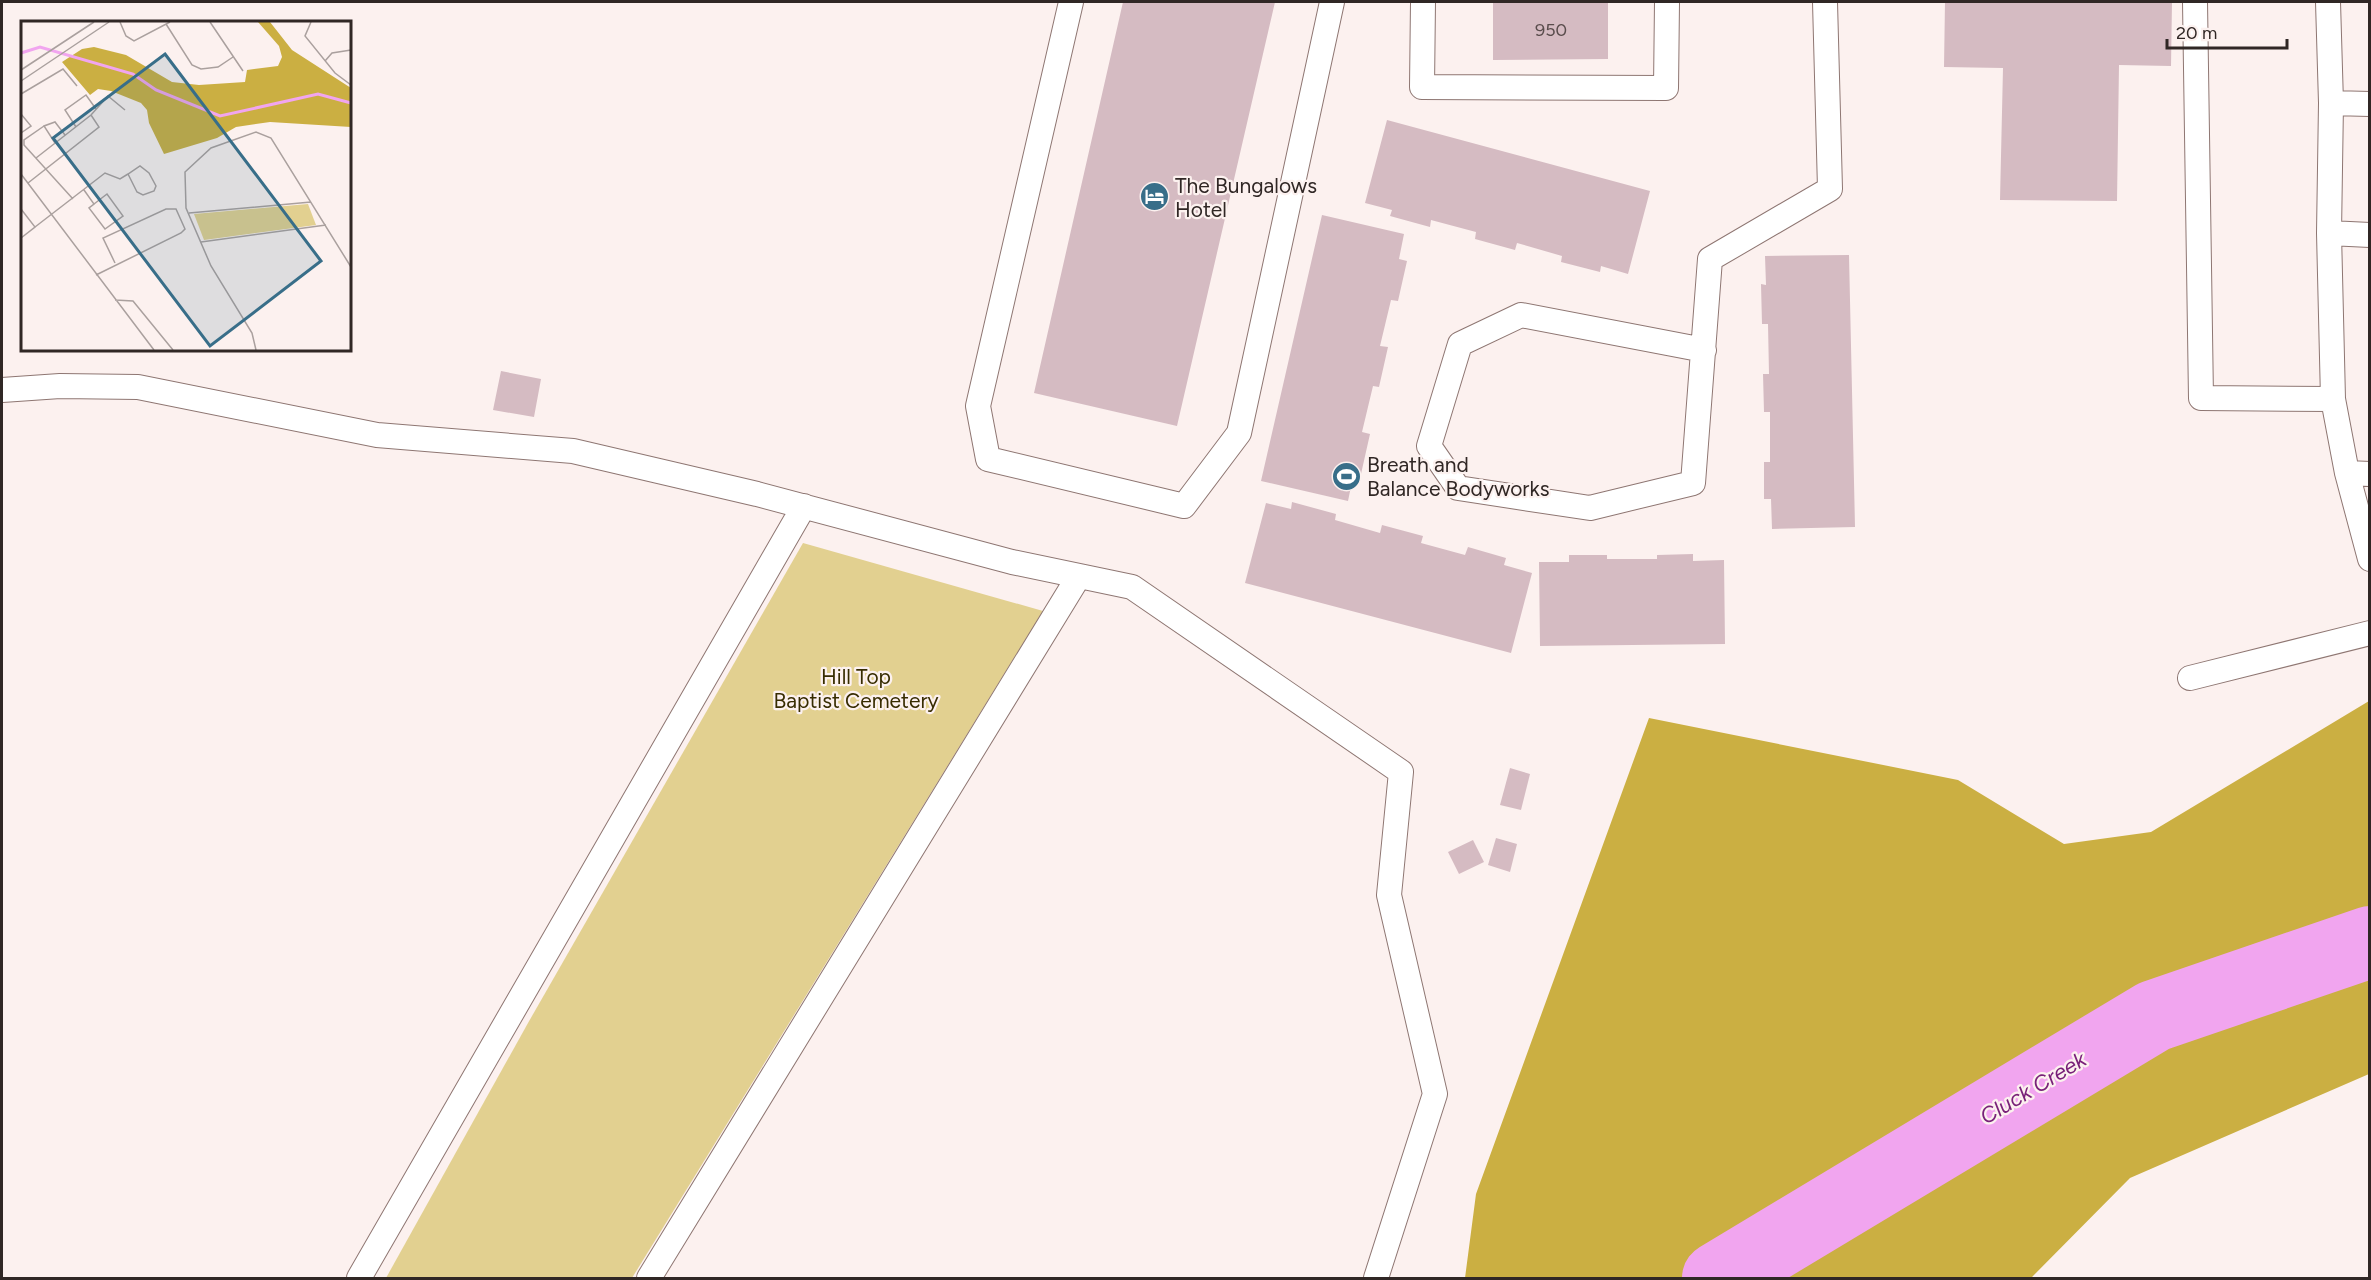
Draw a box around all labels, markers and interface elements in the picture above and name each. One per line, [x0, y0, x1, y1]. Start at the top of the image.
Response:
scale bar [2167, 12, 2287, 50]
house number: 950 [1535, 19, 1567, 41]
inset map [21, 21, 351, 351]
text: 20 m [2176, 22, 2217, 44]
place label: The Bungalows Hotel [1175, 173, 1317, 222]
hotel icon: The Bungalows Hotel [1138, 181, 1170, 213]
place label: Breath and Balance Bodyworks [1367, 452, 1549, 501]
sports icon: Breath and Balance Bodyworks [1330, 460, 1362, 492]
park label: Hill Top Baptist Cemetery [773, 664, 939, 713]
water label: Cluck Creek [1975, 1045, 2092, 1130]

